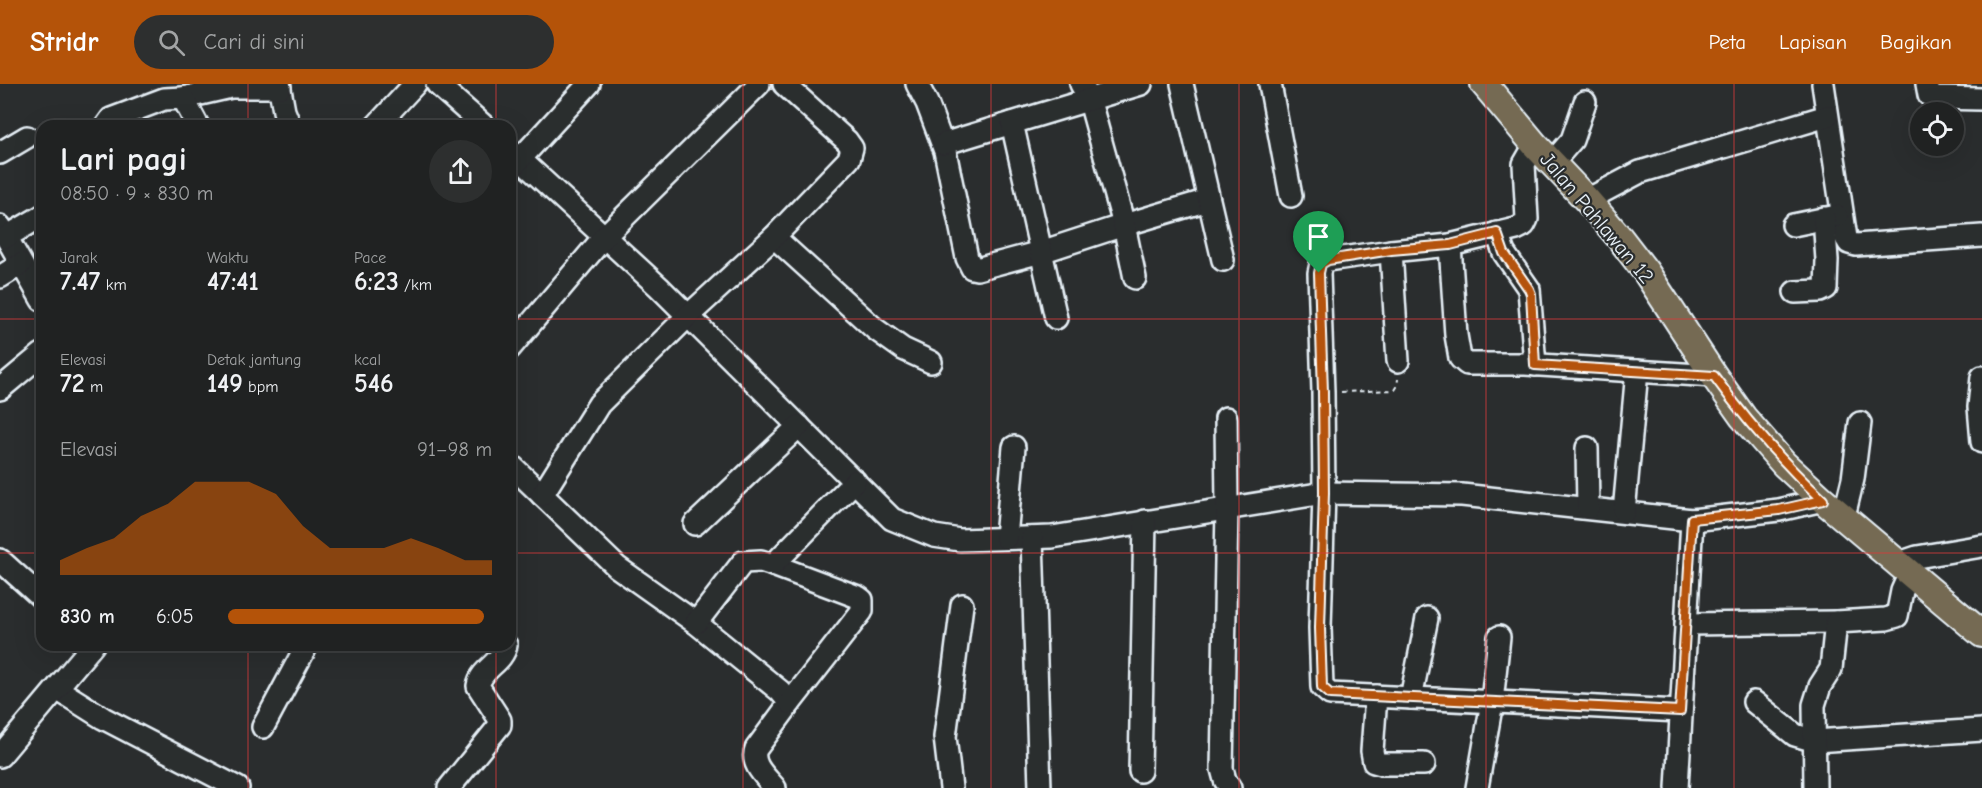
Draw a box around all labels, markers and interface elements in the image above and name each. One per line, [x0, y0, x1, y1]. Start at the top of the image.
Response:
search box [134, 15, 554, 69]
text: Stridr [30, 26, 98, 58]
icon: search [155, 26, 188, 59]
text: Cari di sini [203, 29, 305, 55]
text: Peta [1708, 30, 1746, 54]
text: Lapisan [1779, 30, 1847, 54]
text: Bagikan [1880, 30, 1952, 54]
map controls [1910, 102, 1964, 156]
button: locate [1910, 102, 1964, 156]
text: Lari pagi [60, 140, 187, 178]
button: share [429, 140, 492, 203]
street label: Jalan Pahlawan 12 [1535, 148, 1659, 288]
text: 08:50 · 9 × 830 m [60, 182, 213, 205]
pin [1293, 211, 1344, 273]
icon: arrive [1302, 220, 1335, 253]
text: Jarak [60, 249, 98, 267]
text: Waktu [207, 249, 249, 267]
text: Pace [354, 249, 386, 267]
text: 7.47 [60, 267, 100, 297]
text: 47:41 [207, 267, 259, 297]
text: 6:23 [354, 267, 399, 297]
text: km [100, 276, 127, 294]
text: /km [399, 276, 432, 294]
text: Elevasi [60, 351, 106, 369]
text: Detak jantung [207, 351, 302, 369]
text: kcal [354, 351, 381, 369]
text: 72 [60, 369, 85, 399]
text: 149 [207, 369, 243, 399]
text: 546 [354, 369, 394, 399]
text: m [85, 378, 103, 396]
text: bpm [243, 378, 278, 396]
text: Elevasi [60, 438, 118, 461]
text: 91–98 m [417, 438, 492, 461]
text: 830 m [60, 605, 115, 628]
text: 6:05 [156, 605, 193, 628]

